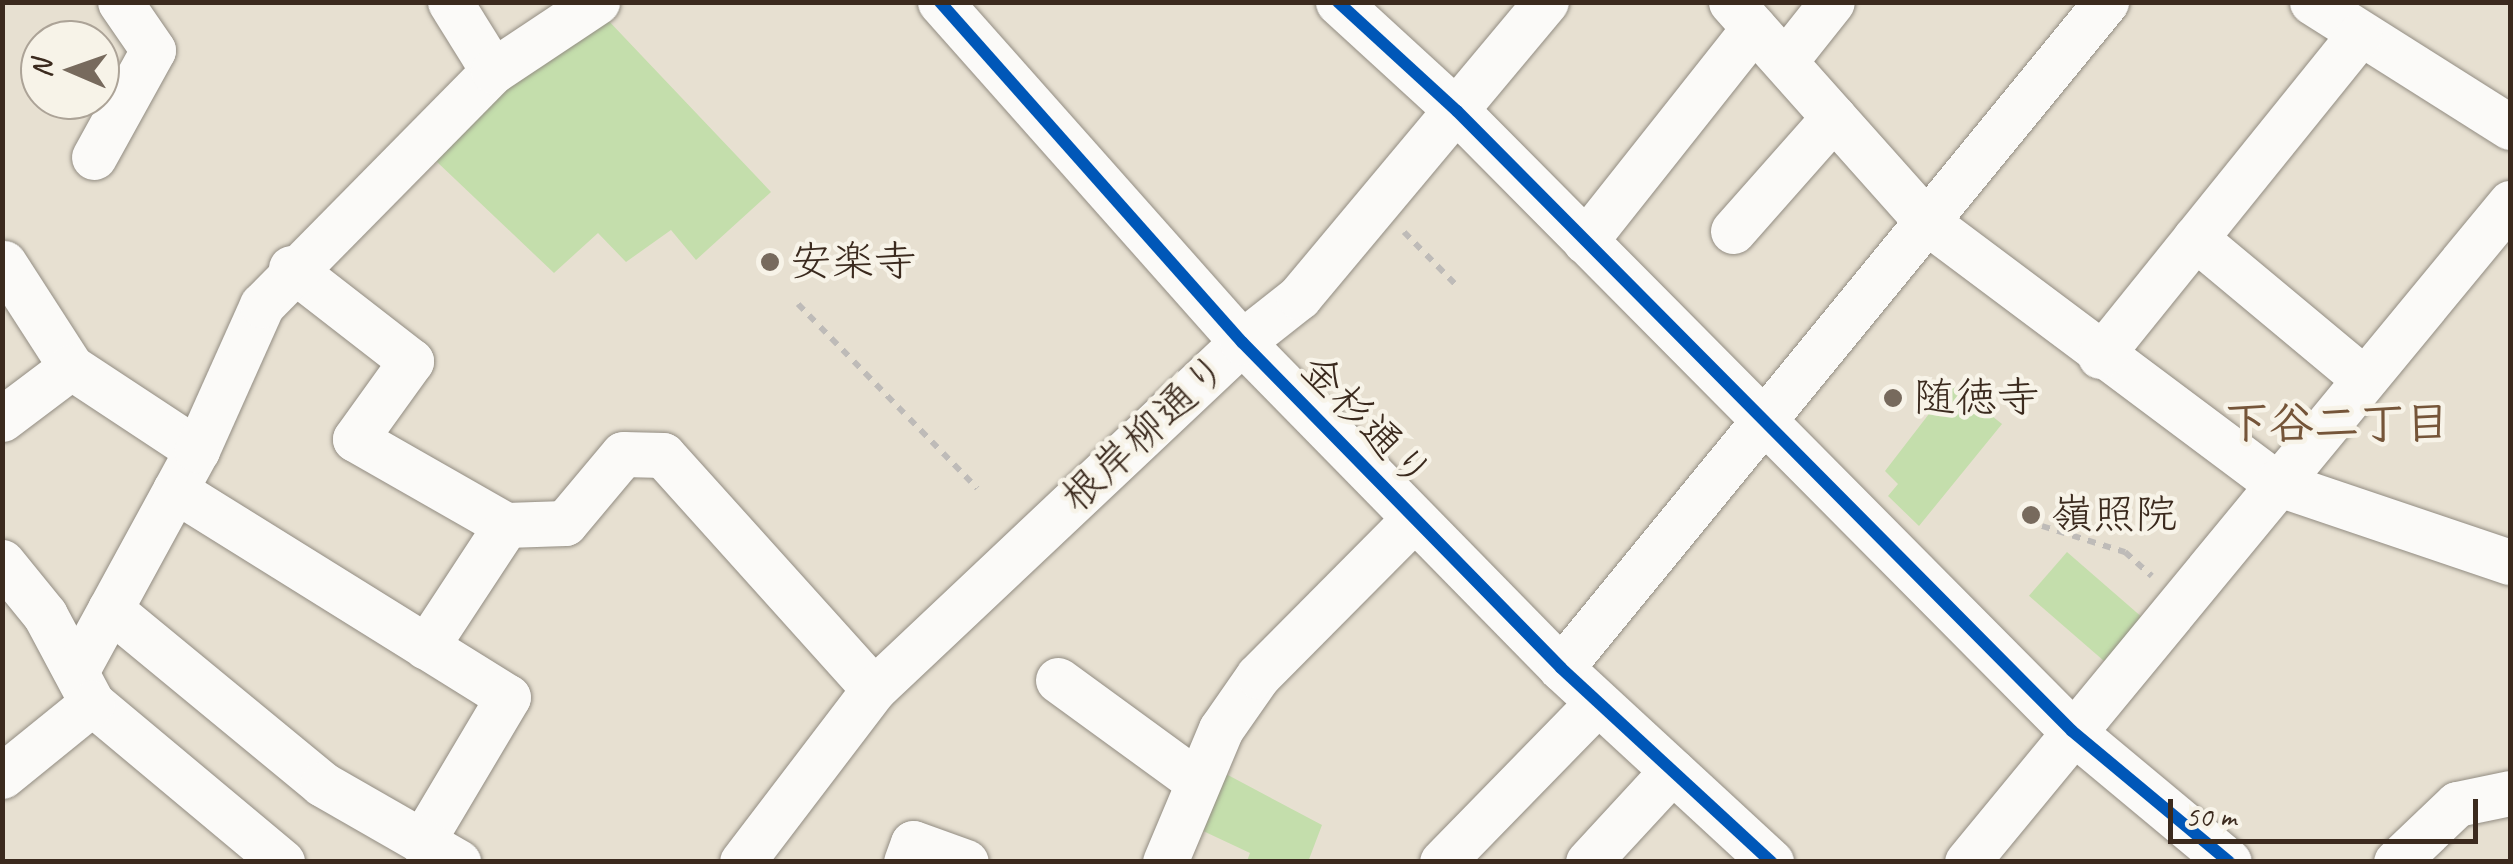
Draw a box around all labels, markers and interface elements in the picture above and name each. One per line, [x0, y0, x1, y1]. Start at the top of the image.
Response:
north arrow [20, 20, 120, 120]
text: N [24, 60, 59, 78]
place label: 安楽寺 [790, 237, 916, 287]
marker: 安楽寺 [759, 251, 781, 273]
street label: 根岸柳通り [1051, 343, 1239, 523]
street label: 金杉通り [1290, 344, 1442, 500]
place label: 随徳寺 [1913, 373, 2039, 423]
marker: 随徳寺 [1882, 387, 1904, 409]
district label: 下谷二丁目 [2225, 397, 2449, 451]
place label: 嶺照院 [2051, 490, 2177, 540]
marker: 嶺照院 [2020, 504, 2042, 526]
scale bar [2173, 779, 2483, 841]
text: 50 m [2185, 797, 2236, 835]

